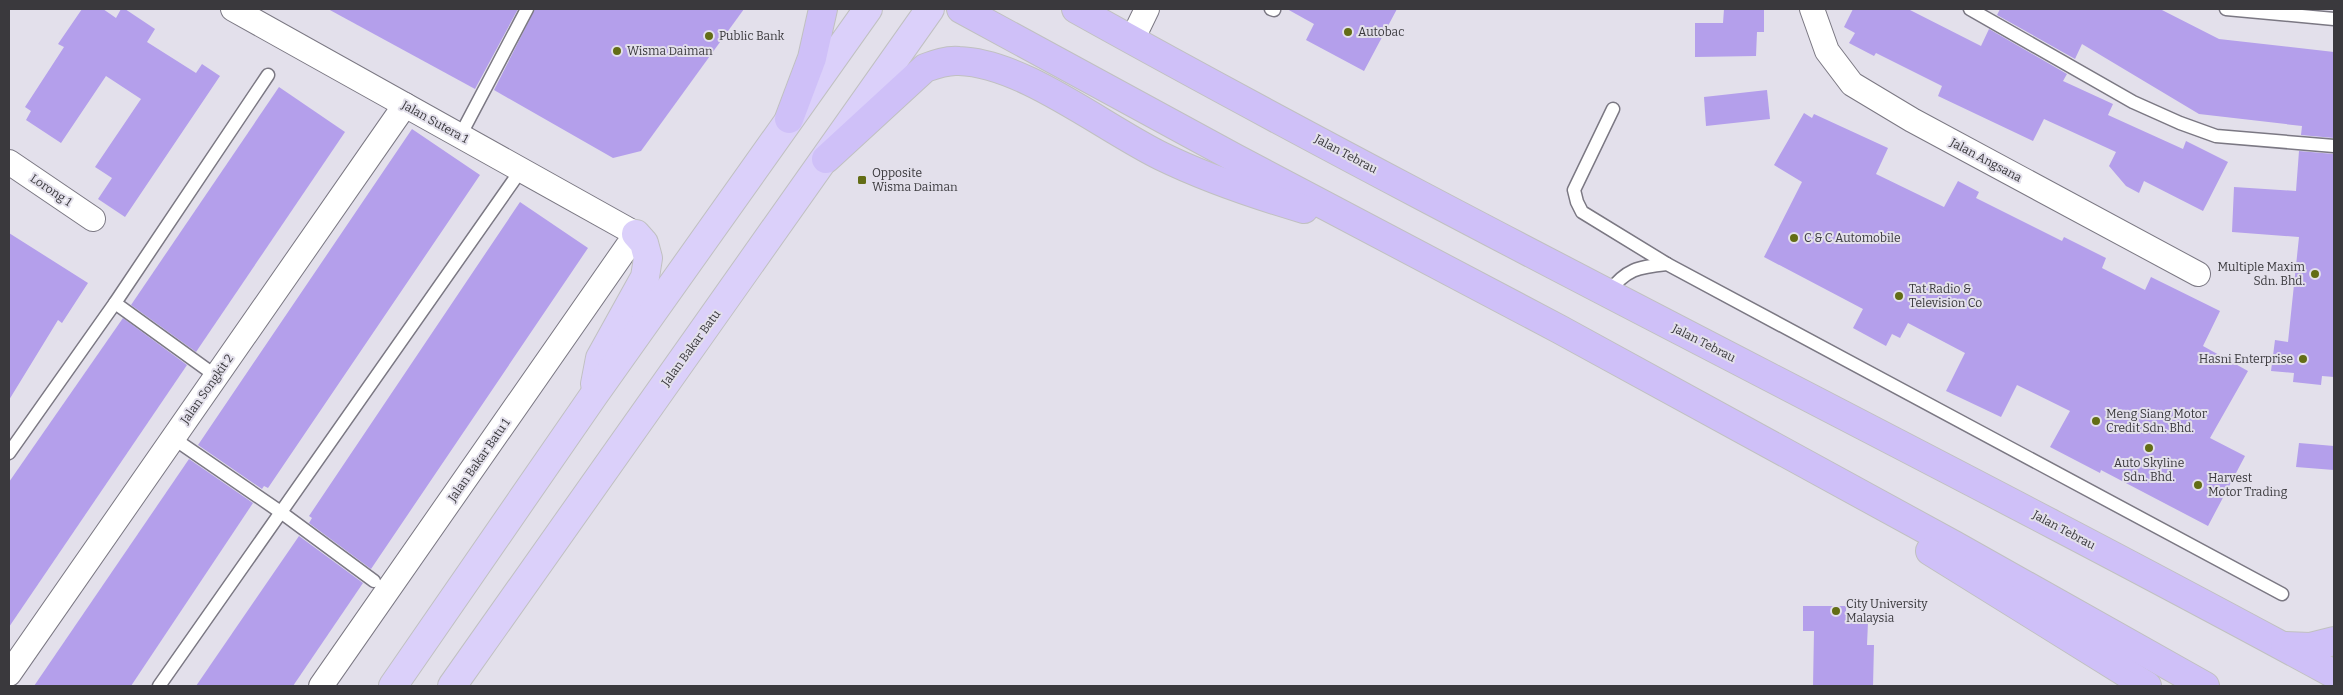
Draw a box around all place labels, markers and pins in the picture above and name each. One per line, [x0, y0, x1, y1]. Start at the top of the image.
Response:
place label: Autobac [1358, 25, 1404, 39]
marker: Autobac [1342, 26, 1354, 38]
place label: Public Bank [719, 29, 785, 43]
marker: Public Bank [703, 30, 715, 42]
place label: Wisma Daiman [627, 44, 713, 58]
marker: Wisma Daiman [611, 45, 623, 57]
place label: Opposite Wisma Daiman [872, 166, 958, 194]
marker: Opposite Wisma Daiman [856, 174, 868, 186]
place label: C & C Automobile [1804, 231, 1901, 245]
marker: C & C Automobile [1788, 232, 1800, 244]
place label: Multiple Maxim Sdn. Bhd. [2217, 260, 2306, 288]
marker: Multiple Maxim Sdn. Bhd. [2309, 268, 2321, 280]
place label: Tat Radio & Television Co [1909, 282, 1982, 310]
marker: Tat Radio & Television Co [1893, 290, 1905, 302]
place label: Hasni Enterprise [2199, 352, 2293, 366]
marker: Hasni Enterprise [2297, 353, 2309, 365]
place label: Meng Siang Motor Credit Sdn. Bhd. [2106, 407, 2208, 435]
marker: Meng Siang Motor Credit Sdn. Bhd. [2090, 415, 2102, 427]
marker: Auto Skyline Sdn. Bhd. [2143, 442, 2155, 454]
place label: Auto Skyline Sdn. Bhd. [2114, 456, 2184, 484]
place label: Harvest Motor Trading [2208, 471, 2288, 499]
marker: Harvest Motor Trading [2192, 479, 2204, 491]
place label: City University Malaysia [1846, 597, 1928, 625]
marker: City University Malaysia [1830, 605, 1842, 617]

